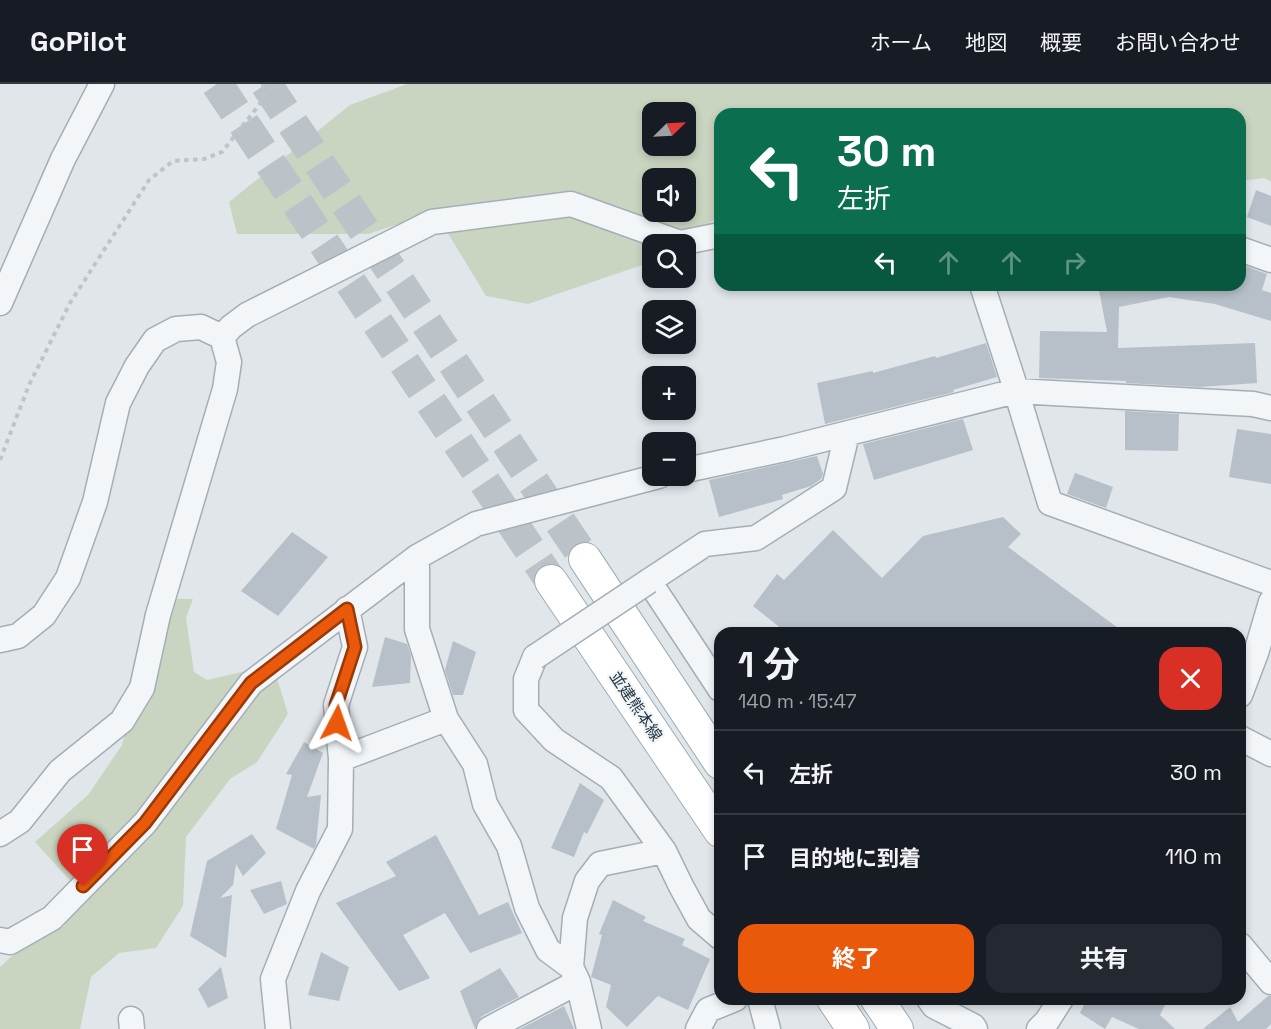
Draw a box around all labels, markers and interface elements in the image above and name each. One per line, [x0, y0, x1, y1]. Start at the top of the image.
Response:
text: GoPilot [30, 23, 127, 59]
text: ホーム [870, 29, 932, 56]
text: 地図 [965, 29, 1007, 56]
text: 概要 [1040, 29, 1082, 56]
text: お問い合わせ [1115, 29, 1241, 56]
north arrow [642, 102, 696, 156]
map controls [642, 102, 696, 486]
text: 30 m [837, 125, 936, 178]
icon: left [738, 132, 816, 210]
button: sound [642, 168, 696, 222]
text: 左折 [837, 181, 891, 216]
button: search [642, 234, 696, 288]
icon: left [869, 246, 902, 279]
icon: ahead [932, 246, 965, 279]
icon: ahead [995, 246, 1028, 279]
icon: right [1058, 246, 1091, 279]
button: layers [642, 300, 696, 354]
button: + [642, 366, 696, 420]
button: − [642, 432, 696, 486]
text: 1 分 [738, 642, 799, 688]
button: close [1159, 647, 1222, 710]
street label: 並建熊本線 [605, 667, 667, 745]
text: 140 m · 15:47 [738, 688, 857, 714]
position arrow [305, 691, 369, 755]
icon: left [738, 756, 771, 789]
text: 30 m [1170, 758, 1222, 786]
text: 左折 [789, 760, 833, 788]
pin [57, 824, 108, 886]
icon: arrive [66, 833, 99, 866]
icon: arrive [738, 840, 771, 873]
text: 110 m [1165, 842, 1222, 870]
text: 目的地に到着 [789, 844, 921, 872]
button: 終了 [738, 924, 974, 993]
button: 共有 [986, 924, 1222, 993]

